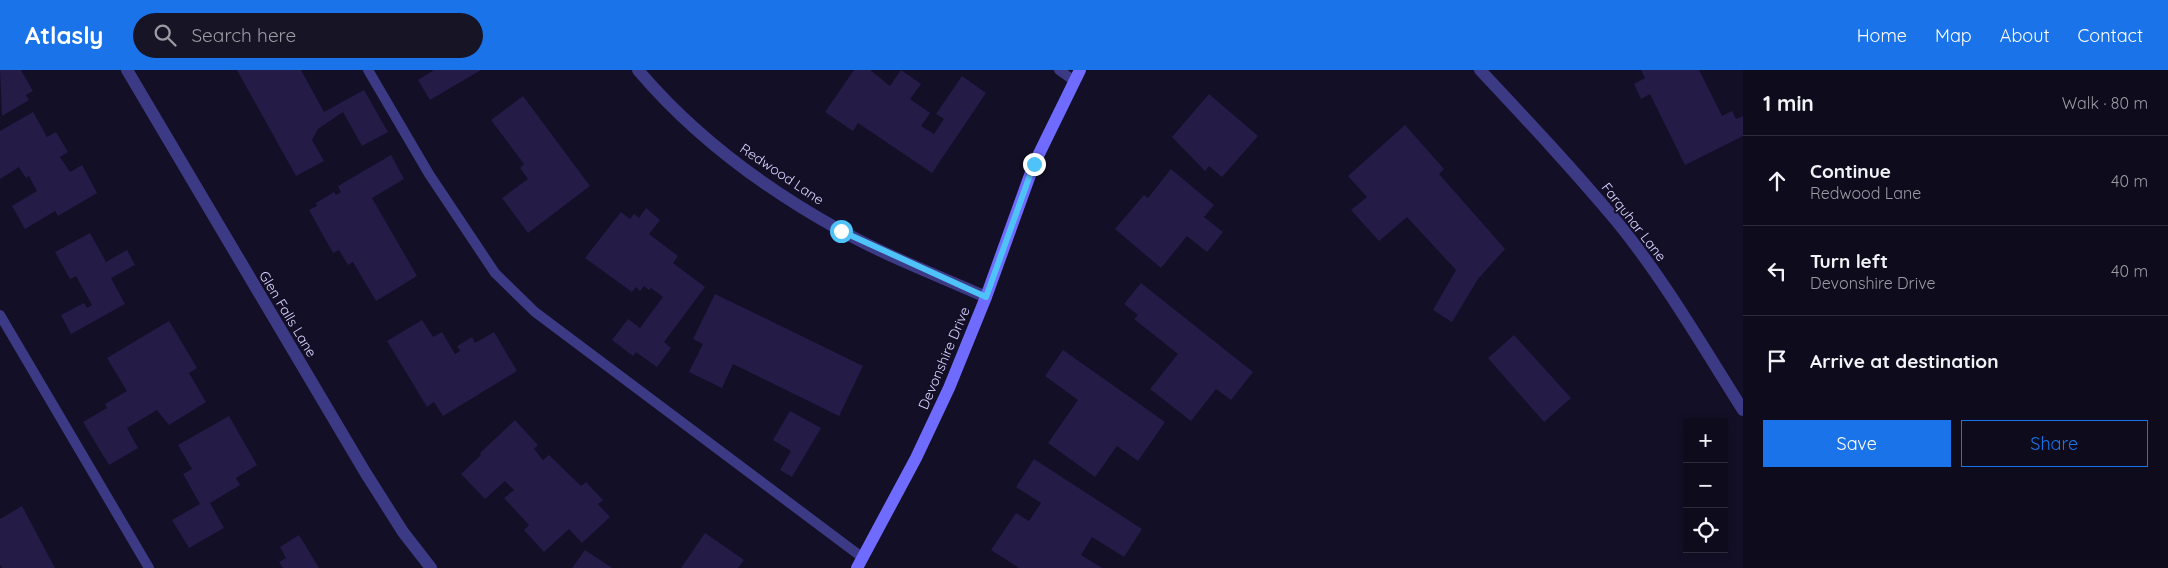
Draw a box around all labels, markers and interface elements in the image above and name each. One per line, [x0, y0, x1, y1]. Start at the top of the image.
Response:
search box [133, 13, 483, 58]
text: Atlasly [25, 20, 103, 50]
icon: search [151, 21, 179, 49]
text: Search here [191, 23, 296, 47]
text: Home [1857, 24, 1907, 47]
text: Map [1935, 24, 1972, 47]
text: About [2000, 24, 2050, 47]
text: Contact [2078, 24, 2143, 47]
text: 1 min [1763, 90, 1814, 116]
text: Walk · 80 m [2062, 93, 2148, 113]
street label: Redwood Lane [737, 139, 827, 209]
route end [1023, 153, 1046, 176]
text: Continue [1810, 159, 1891, 183]
icon: ahead [1763, 167, 1791, 195]
text: 40 m [2111, 171, 2148, 191]
street label: Farquhar Lane [1598, 179, 1670, 265]
text: Redwood Lane [1810, 183, 1921, 203]
route start [830, 220, 853, 243]
text: Turn left [1810, 249, 1888, 273]
icon: left [1763, 257, 1791, 285]
text: 40 m [2111, 261, 2148, 281]
street label: Glen Falls Lane [255, 268, 321, 361]
text: Devonshire Drive [1810, 273, 1936, 293]
street label: Devonshire Drive [914, 304, 974, 412]
icon: arrive [1763, 347, 1791, 375]
text: Arrive at destination [1810, 349, 1999, 373]
map controls [1683, 418, 1728, 553]
button: + [1683, 418, 1728, 463]
button: Save [1763, 420, 1951, 467]
button: Share [1961, 420, 2148, 467]
button: − [1683, 463, 1728, 508]
button: locate [1683, 508, 1728, 553]

